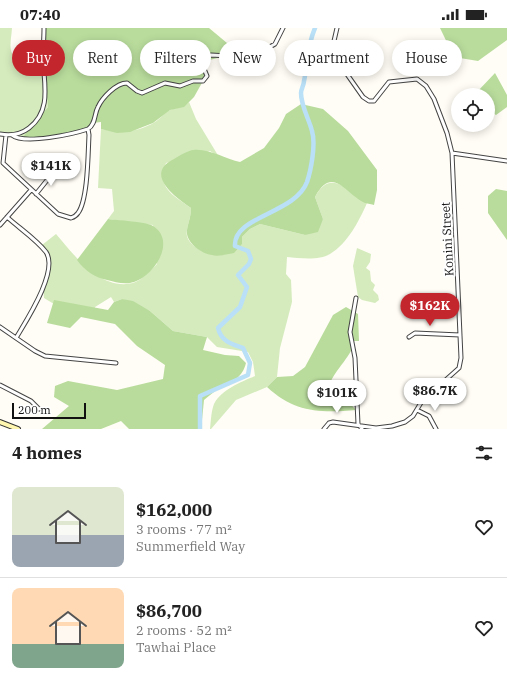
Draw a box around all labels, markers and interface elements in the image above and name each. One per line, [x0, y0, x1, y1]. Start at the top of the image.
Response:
text: 07:40 [20, 5, 61, 24]
chip: Buy [12, 40, 65, 76]
chip: Rent [73, 40, 132, 76]
chip: Filters [140, 40, 211, 76]
chip: New [219, 40, 276, 76]
chip: Apartment [284, 40, 384, 76]
chip: House [392, 40, 462, 76]
map controls [451, 88, 495, 132]
button: locate [451, 88, 495, 132]
pin: $141K [23, 153, 79, 187]
text: $141K [30, 157, 72, 174]
street label: Konini Street [438, 201, 456, 277]
pin: $162K [402, 293, 458, 327]
text: $162K [409, 297, 451, 314]
pin: $86.7K [402, 378, 468, 412]
pin: $101K [309, 380, 365, 414]
text: $86.7K [413, 382, 457, 399]
text: $101K [316, 384, 358, 401]
scale bar [12, 401, 86, 420]
text: 200 m [18, 403, 51, 417]
text: 4 homes [12, 442, 82, 464]
icon: filters [473, 442, 495, 464]
text: $162,000 [136, 499, 212, 521]
icon: home [44, 503, 92, 551]
icon: heart [473, 516, 495, 538]
text: 3 rooms · 77 m² [136, 521, 232, 538]
text: Summerfield Way [136, 538, 245, 555]
text: $86,700 [136, 600, 202, 622]
icon: home [44, 604, 92, 652]
icon: heart [473, 617, 495, 639]
text: 2 rooms · 52 m² [136, 622, 232, 639]
text: Tawhai Place [136, 639, 216, 656]

